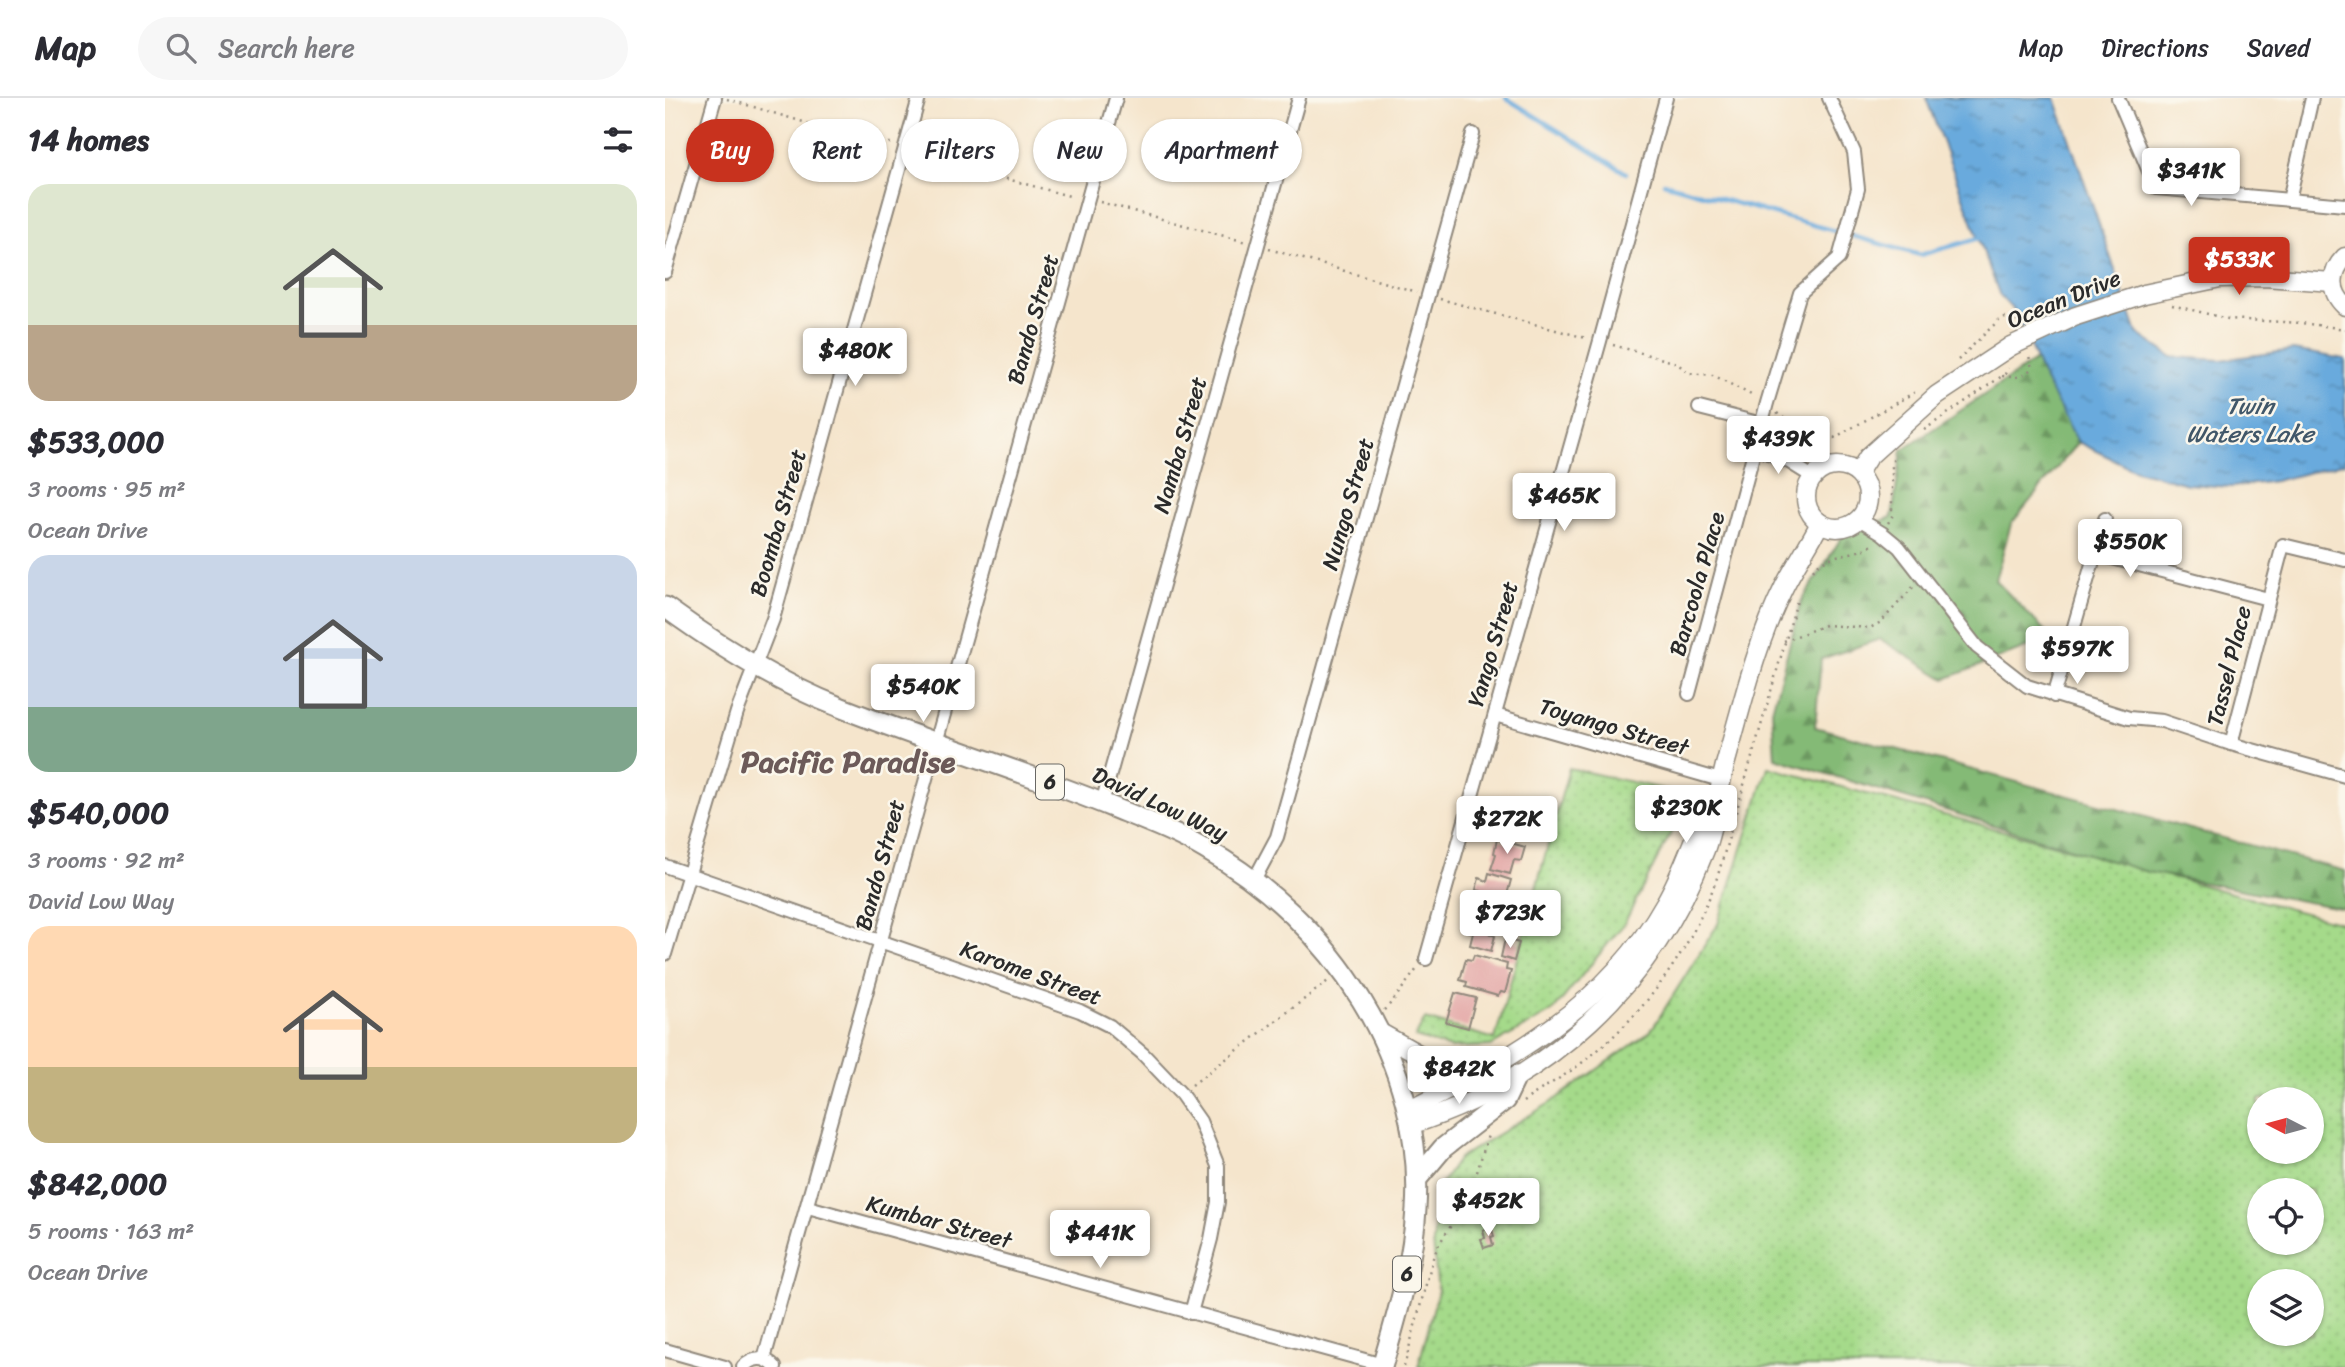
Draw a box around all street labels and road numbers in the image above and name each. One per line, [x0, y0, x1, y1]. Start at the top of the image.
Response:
street label: Bando Street [995, 249, 1071, 389]
street label: Ocean Drive [2001, 257, 2128, 341]
street label: Namba Street [1141, 372, 1219, 518]
street label: Nungo Street [1310, 433, 1386, 575]
street label: Boomba Street [737, 444, 819, 602]
street label: Barcoola Place [1657, 507, 1737, 661]
street label: Yango Street [1455, 576, 1531, 712]
street label: Tassel Place [2194, 601, 2264, 731]
street label: Toyango Street [1534, 686, 1695, 768]
street label: David Low Way [1085, 755, 1235, 853]
road number: 6 [1036, 764, 1064, 800]
street label: Bando Street [843, 795, 917, 935]
street label: Karome Street [954, 928, 1108, 1018]
street label: Kumbar Street [862, 1183, 1018, 1262]
road number: 6 [1393, 1256, 1421, 1292]

